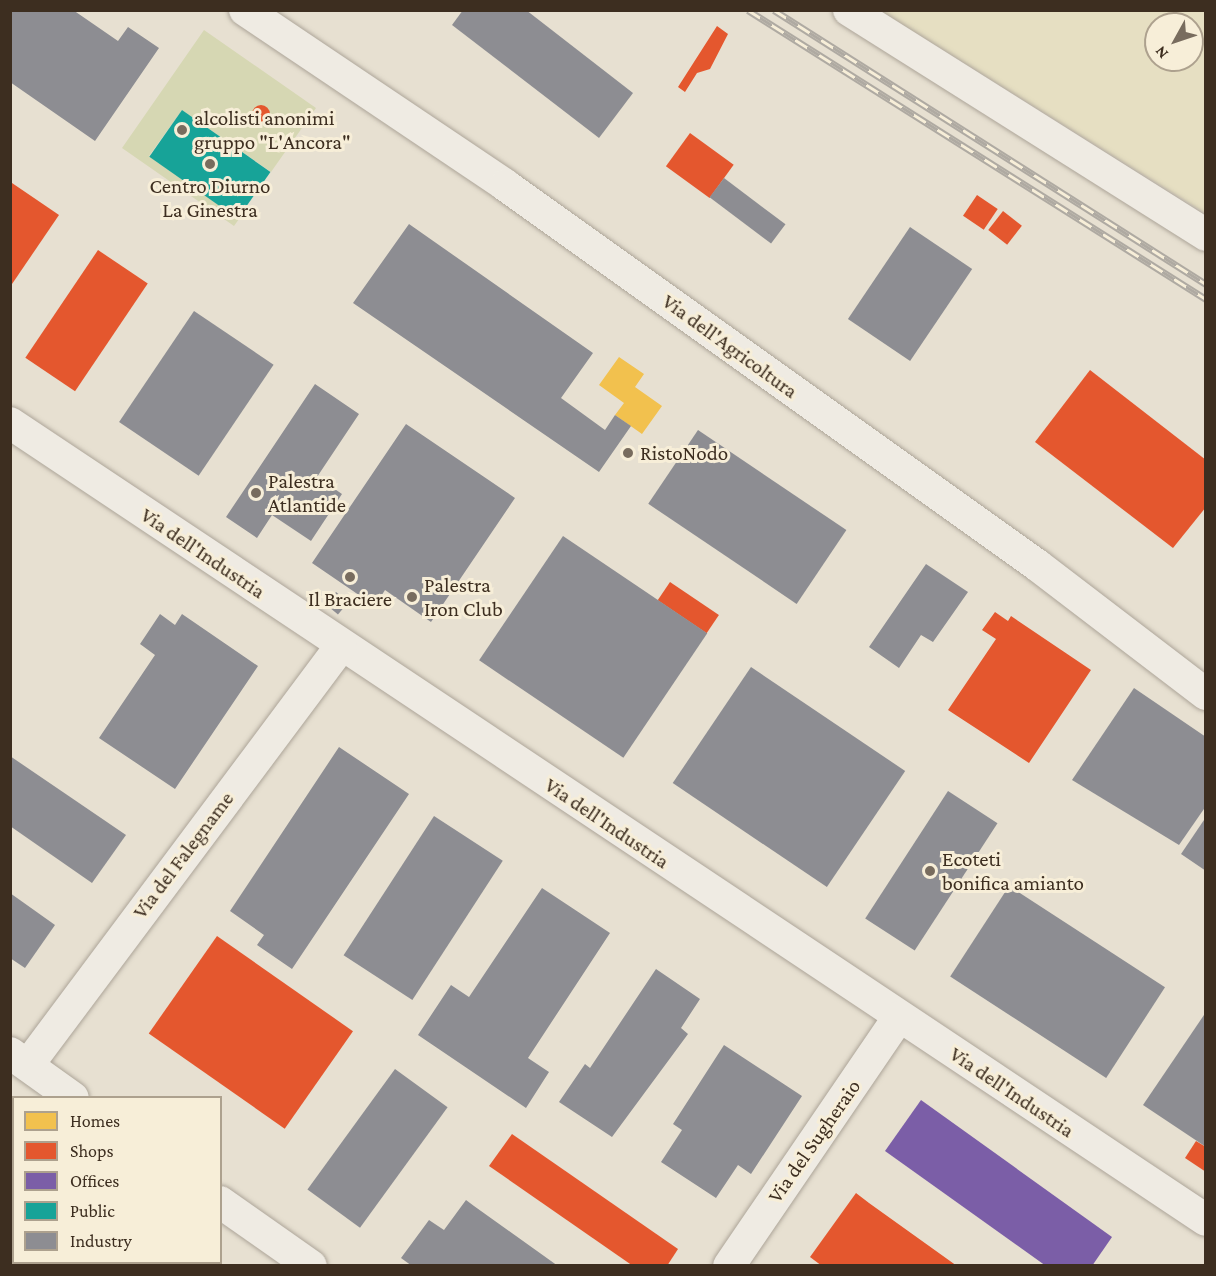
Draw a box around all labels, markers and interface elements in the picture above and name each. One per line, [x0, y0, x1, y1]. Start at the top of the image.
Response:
north arrow [1144, 12, 1204, 72]
text: N [1151, 43, 1171, 62]
place label: alcolisti anonimi gruppo "L'Ancora" [194, 105, 351, 155]
marker: alcolisti anonimi gruppo "L'Ancora" [175, 123, 189, 137]
marker: Centro Diurno La Ginestra [203, 157, 217, 171]
place label: Centro Diurno La Ginestra [150, 173, 270, 223]
street label: Via dell'Agricoltura [657, 288, 803, 404]
place label: RistoNodo [640, 440, 728, 466]
marker: RistoNodo [621, 446, 635, 460]
place label: Palestra Atlantide [268, 468, 346, 518]
marker: Palestra Atlantide [249, 486, 263, 500]
street label: Via dell'Industria [136, 502, 270, 604]
marker: Il Braciere [343, 570, 357, 584]
place label: Palestra Iron Club [424, 572, 503, 622]
place label: Il Braciere [308, 586, 392, 612]
marker: Palestra Iron Club [405, 590, 419, 604]
street label: Via dell'Industria [540, 772, 674, 874]
street label: Via del Falegname [127, 787, 239, 923]
place label: Ecoteti bonifica amianto [942, 846, 1084, 896]
marker: Ecoteti bonifica amianto [923, 864, 937, 878]
street label: Via dell'Industria [945, 1041, 1079, 1143]
street label: Via del Sugheraio [762, 1074, 866, 1208]
legend [12, 1096, 222, 1264]
text: Homes [70, 1111, 120, 1131]
text: Shops [70, 1141, 114, 1161]
text: Offices [70, 1171, 119, 1191]
text: Public [70, 1201, 115, 1221]
text: Industry [70, 1231, 132, 1251]

